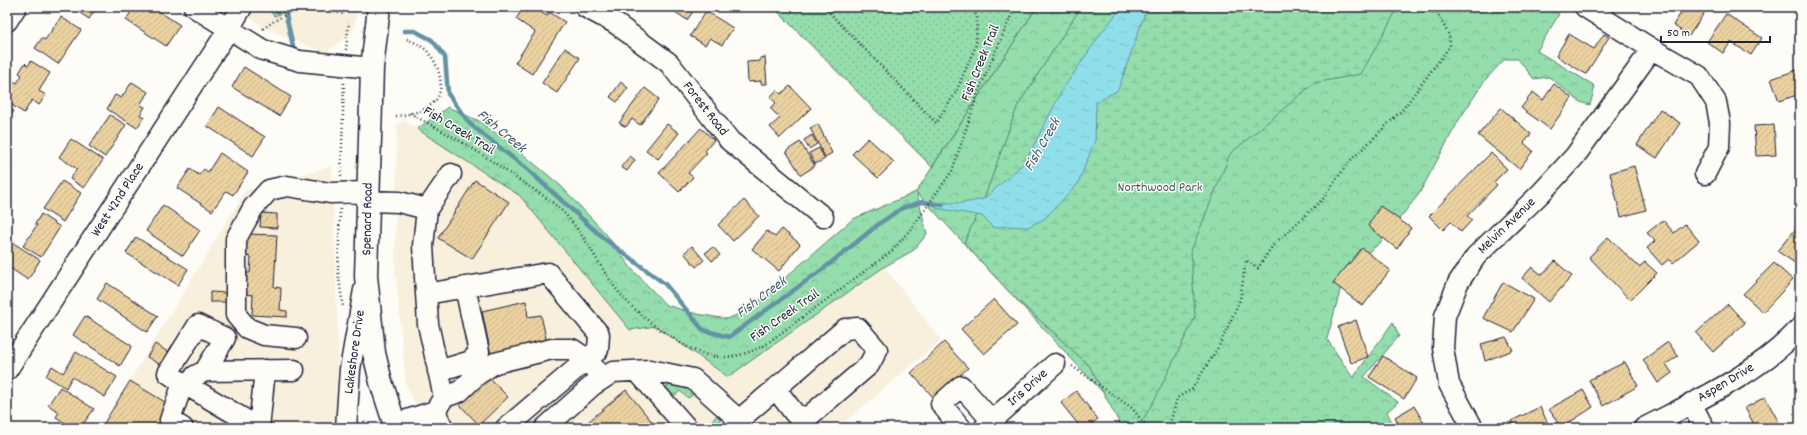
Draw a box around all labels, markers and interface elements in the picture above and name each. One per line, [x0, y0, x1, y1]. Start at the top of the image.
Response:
scale bar [1661, 18, 1770, 44]
street label: Fish Creek Trail [957, 21, 1006, 104]
text: 50 m [1667, 25, 1690, 42]
street label: Forest Road [677, 78, 733, 140]
street label: Fish Creek Trail [419, 102, 499, 161]
water label: Fish Creek [472, 105, 532, 160]
water label: Fish Creek [1019, 113, 1068, 176]
street label: West 42nd Place [87, 159, 149, 241]
park label: Northwood Park [1117, 178, 1203, 198]
street label: Spenard Road [357, 182, 379, 256]
street label: Melvin Avenue [1473, 193, 1541, 259]
water label: Fish Creek [732, 271, 793, 324]
street label: Fish Creek Trail [746, 284, 824, 347]
street label: Lakeshore Drive [339, 309, 371, 395]
street label: Aspen Drive [1694, 358, 1758, 408]
street label: Iris Drive [1003, 364, 1053, 412]

